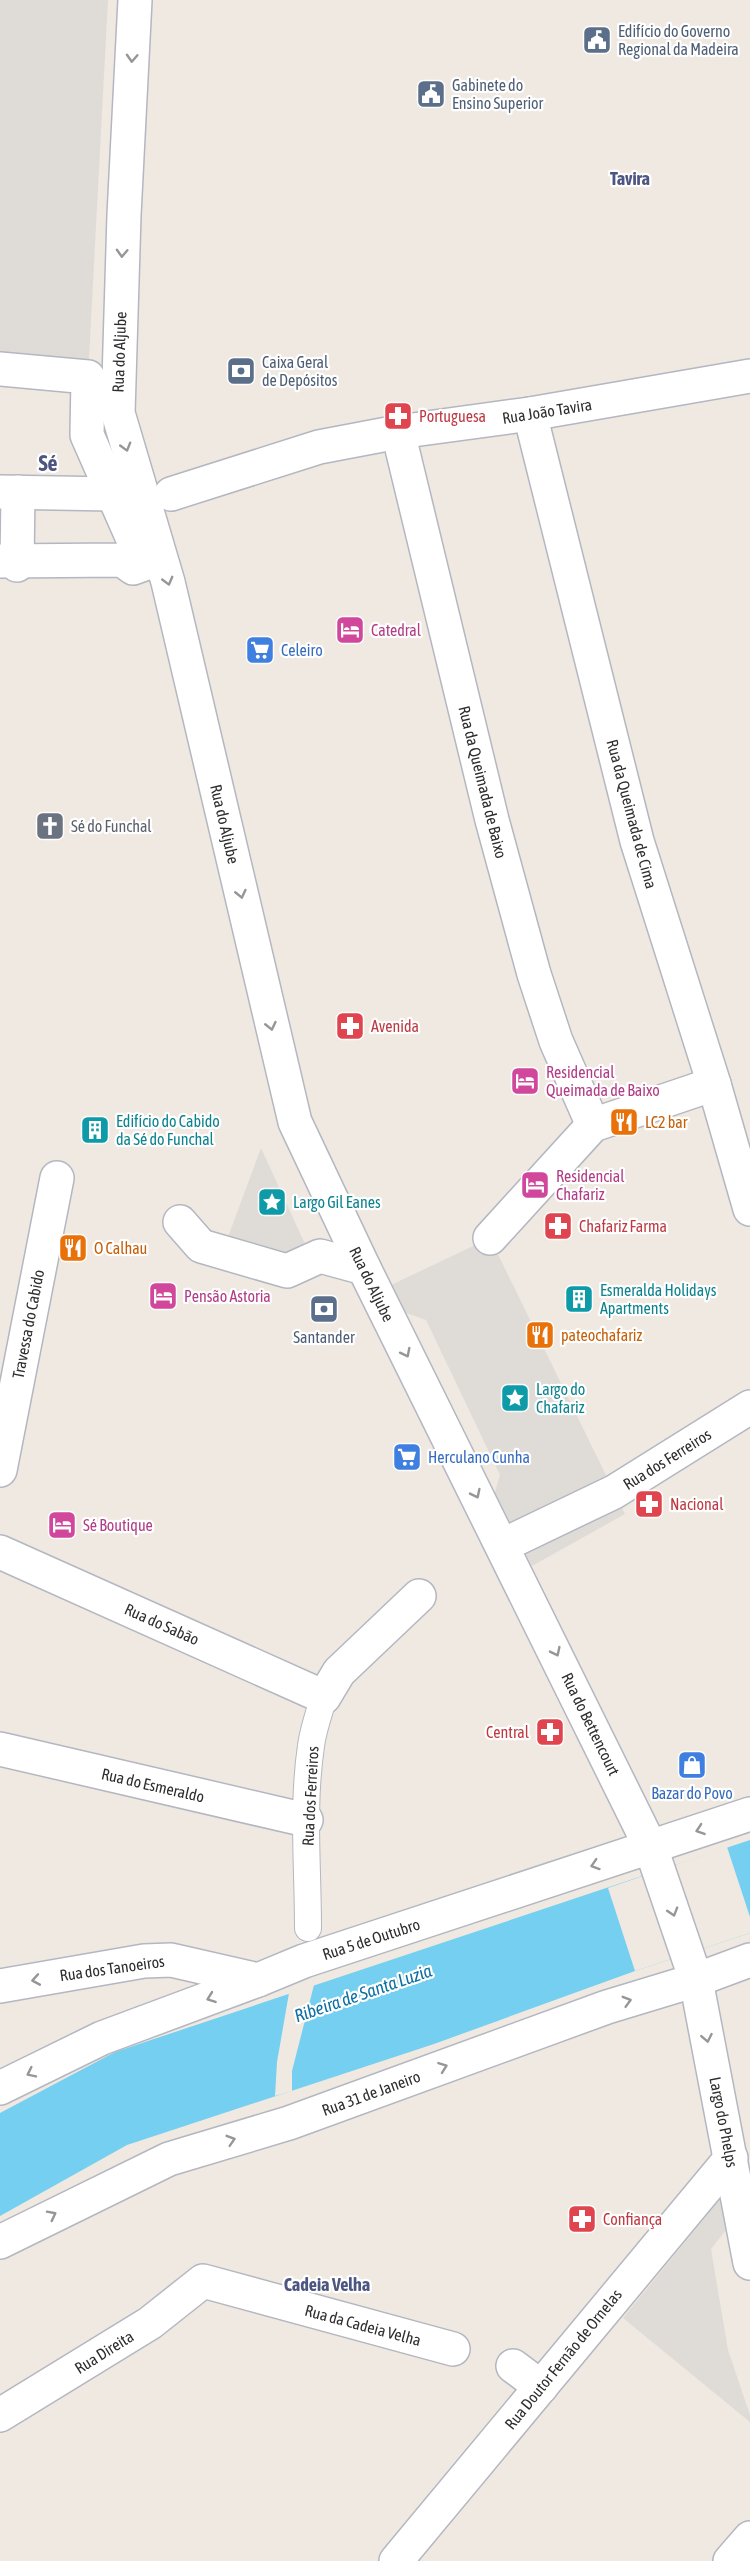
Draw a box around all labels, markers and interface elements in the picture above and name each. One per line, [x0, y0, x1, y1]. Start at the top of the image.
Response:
place label: Edifício do Governo Regional da Madeira [618, 22, 739, 59]
public building icon: Edifício do Governo Regional da Madeira [581, 24, 613, 56]
one-way arrow [125, 54, 138, 63]
place label: Gabinete do Ensino Superior [452, 76, 544, 113]
public building icon: Gabinete do Ensino Superior [415, 78, 447, 110]
district label: Tavira [610, 168, 650, 189]
one-way arrow [116, 249, 129, 258]
street label: Rua do Aljube [109, 311, 130, 393]
place label: Caixa Geral de Depósitos [262, 353, 338, 390]
bank icon: Caixa Geral de Depósitos [225, 355, 257, 387]
street label: Rua João Tavira [501, 395, 593, 427]
pharmacy icon: Portuguesa [382, 400, 414, 432]
place label: Portuguesa [419, 407, 486, 426]
one-way arrow [119, 442, 132, 452]
district label: Sé [38, 450, 58, 476]
one-way arrow [161, 575, 173, 586]
hotel icon: Catedral [334, 614, 366, 646]
place label: Catedral [371, 621, 422, 639]
supermarket icon: Celeiro [244, 634, 276, 666]
place label: Celeiro [281, 641, 323, 659]
street label: Rua da Queimada de Baixo [455, 704, 511, 860]
street label: Rua da Queimada de Cima [603, 737, 661, 891]
street label: Rua do Aljube [206, 783, 243, 866]
church icon: Sé do Funchal [34, 810, 66, 842]
place label: Sé do Funchal [71, 817, 152, 835]
one-way arrow [234, 889, 247, 899]
pharmacy icon: Avenida [334, 1010, 366, 1042]
place label: Avenida [371, 1017, 419, 1035]
one-way arrow [264, 1021, 277, 1031]
place label: Residencial Queimada de Baixo [546, 1063, 660, 1099]
hotel icon: Residencial Queimada de Baixo [509, 1065, 541, 1097]
restaurant icon: LC2 bar [608, 1106, 640, 1138]
place label: Edifício do Cabido da Sé do Funchal [116, 1112, 220, 1148]
place label: LC2 bar [645, 1113, 688, 1131]
building icon: Edifício do Cabido da Sé do Funchal [79, 1114, 111, 1146]
place label: Residencial Chafariz [556, 1167, 625, 1203]
hotel icon: Residencial Chafariz [519, 1169, 551, 1201]
place icon: Largo Gil Eanes [256, 1186, 288, 1218]
place label: Largo Gil Eanes [293, 1193, 381, 1212]
pharmacy icon: Chafariz Farma [542, 1210, 574, 1242]
place label: Chafariz Farma [579, 1217, 667, 1235]
restaurant icon: O Calhau [57, 1232, 89, 1264]
place label: O Calhau [94, 1239, 147, 1257]
street label: Rua do Aljube [345, 1244, 398, 1325]
street label: Travessa do Cabido [9, 1268, 47, 1380]
hotel icon: Pensão Astoria [147, 1280, 179, 1312]
place label: Esmeralda Holidays Apartments [600, 1281, 717, 1318]
building icon: Esmeralda Holidays Apartments [563, 1283, 595, 1315]
place label: Pensão Astoria [184, 1287, 271, 1305]
bank icon: Santander [308, 1293, 340, 1325]
restaurant icon: pateochafariz [524, 1319, 556, 1351]
place label: pateochafariz [561, 1326, 643, 1345]
place label: Santander [293, 1328, 355, 1346]
one-way arrow [399, 1347, 411, 1358]
place label: Largo do Chafariz [536, 1380, 585, 1416]
place icon: Largo do Chafariz [499, 1382, 531, 1414]
street label: Rua dos Ferreiros [620, 1425, 714, 1493]
supermarket icon: Herculano Cunha [391, 1441, 423, 1473]
place label: Herculano Cunha [428, 1448, 530, 1466]
one-way arrow [469, 1487, 480, 1498]
pharmacy icon: Nacional [633, 1488, 665, 1520]
place label: Nacional [670, 1495, 724, 1513]
hotel icon: Sé Boutique [46, 1509, 78, 1541]
place label: Sé Boutique [83, 1516, 153, 1535]
street label: Rua do Sabão [122, 1600, 202, 1648]
one-way arrow [549, 1646, 560, 1657]
street label: Rua do Bettencourt [558, 1670, 624, 1779]
pharmacy icon: Central [534, 1716, 566, 1748]
place label: Central [486, 1723, 530, 1741]
street label: Rua dos Ferreiros [298, 1745, 322, 1846]
shop icon: Bazar do Povo [676, 1749, 708, 1781]
street label: Rua do Esmeraldo [100, 1764, 206, 1806]
place label: Bazar do Povo [651, 1784, 733, 1802]
one-way arrow [695, 1822, 706, 1835]
one-way arrow [590, 1858, 601, 1870]
one-way arrow [666, 1906, 678, 1917]
street label: Rua 5 de Outubro [320, 1915, 422, 1963]
street label: Rua dos Tanoeiros [58, 1952, 166, 1984]
water label: Ribeira de Santa Luzia [292, 1959, 435, 2026]
one-way arrow [31, 1973, 41, 1985]
one-way arrow [206, 1990, 217, 2003]
one-way arrow [621, 1996, 632, 2008]
one-way arrow [700, 2032, 713, 2042]
one-way arrow [437, 2061, 448, 2074]
one-way arrow [26, 2065, 37, 2077]
street label: Rua 31 de Janeiro [319, 2067, 423, 2119]
street label: Largo do Phelps [705, 2075, 742, 2169]
one-way arrow [225, 2135, 236, 2147]
pharmacy icon: Confiança [566, 2203, 598, 2235]
place label: Confiança [603, 2210, 662, 2229]
one-way arrow [46, 2211, 56, 2222]
district label: Cadeia Velha [284, 2274, 370, 2295]
street label: Rua Doutor Fernão de Ornelas [501, 2285, 625, 2433]
street label: Rua da Cadeia Velha [303, 2301, 423, 2349]
street label: Rua Direita [71, 2327, 137, 2377]

